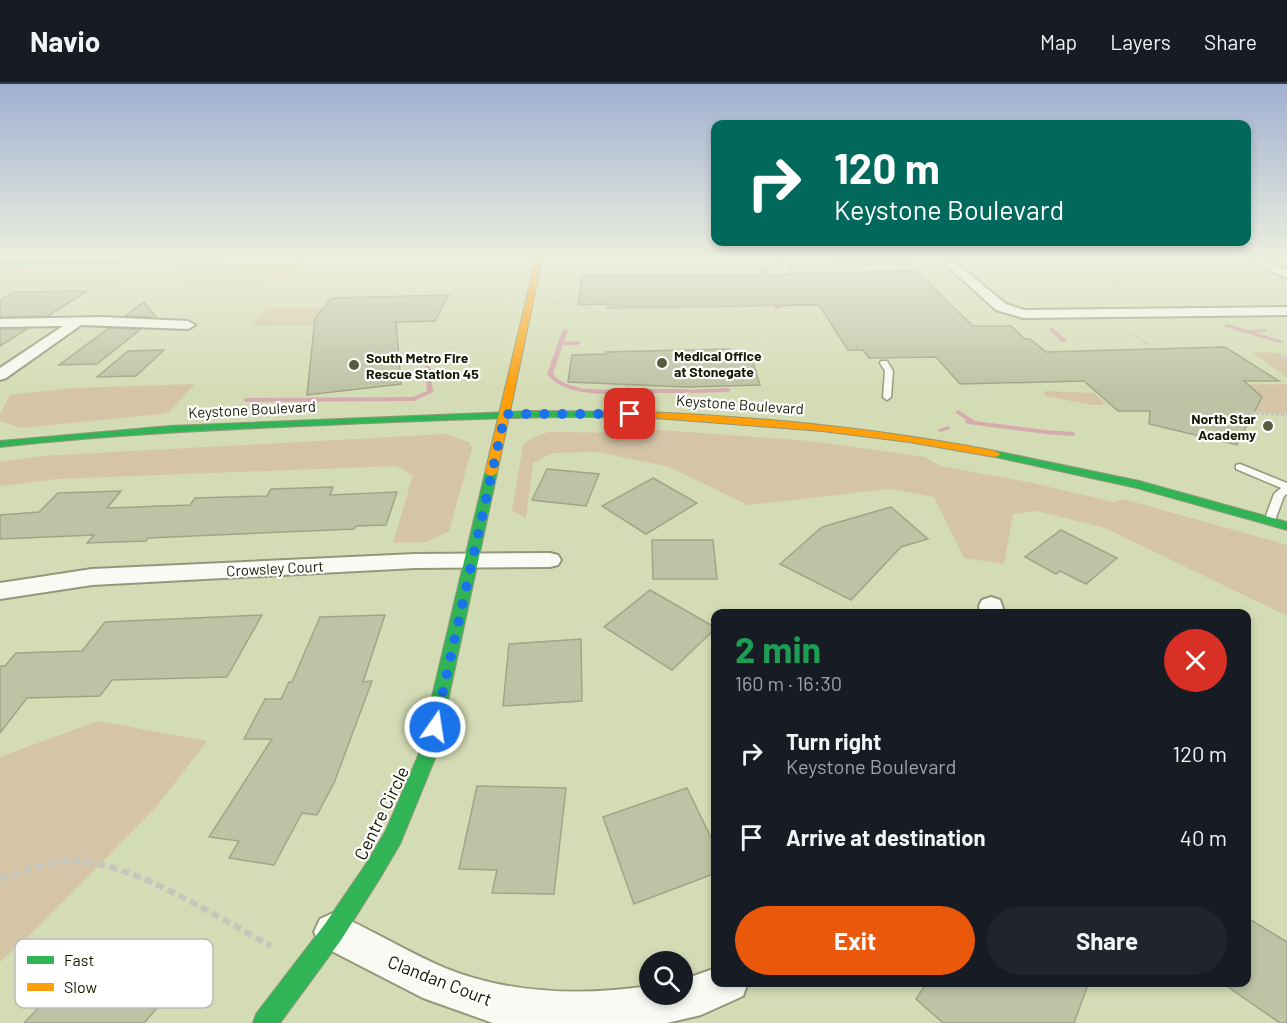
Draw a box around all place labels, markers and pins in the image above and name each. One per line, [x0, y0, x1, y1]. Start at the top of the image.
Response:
place label: Medical Office at Stonegate [674, 347, 762, 380]
place label: South Metro Fire Rescue Station 45 [366, 349, 479, 382]
marker: Medical Office at Stonegate [655, 356, 669, 370]
marker: South Metro Fire Rescue Station 45 [347, 358, 361, 372]
pin [604, 388, 655, 439]
place label: North Star Academy [1191, 410, 1257, 443]
marker: North Star Academy [1261, 419, 1275, 433]

